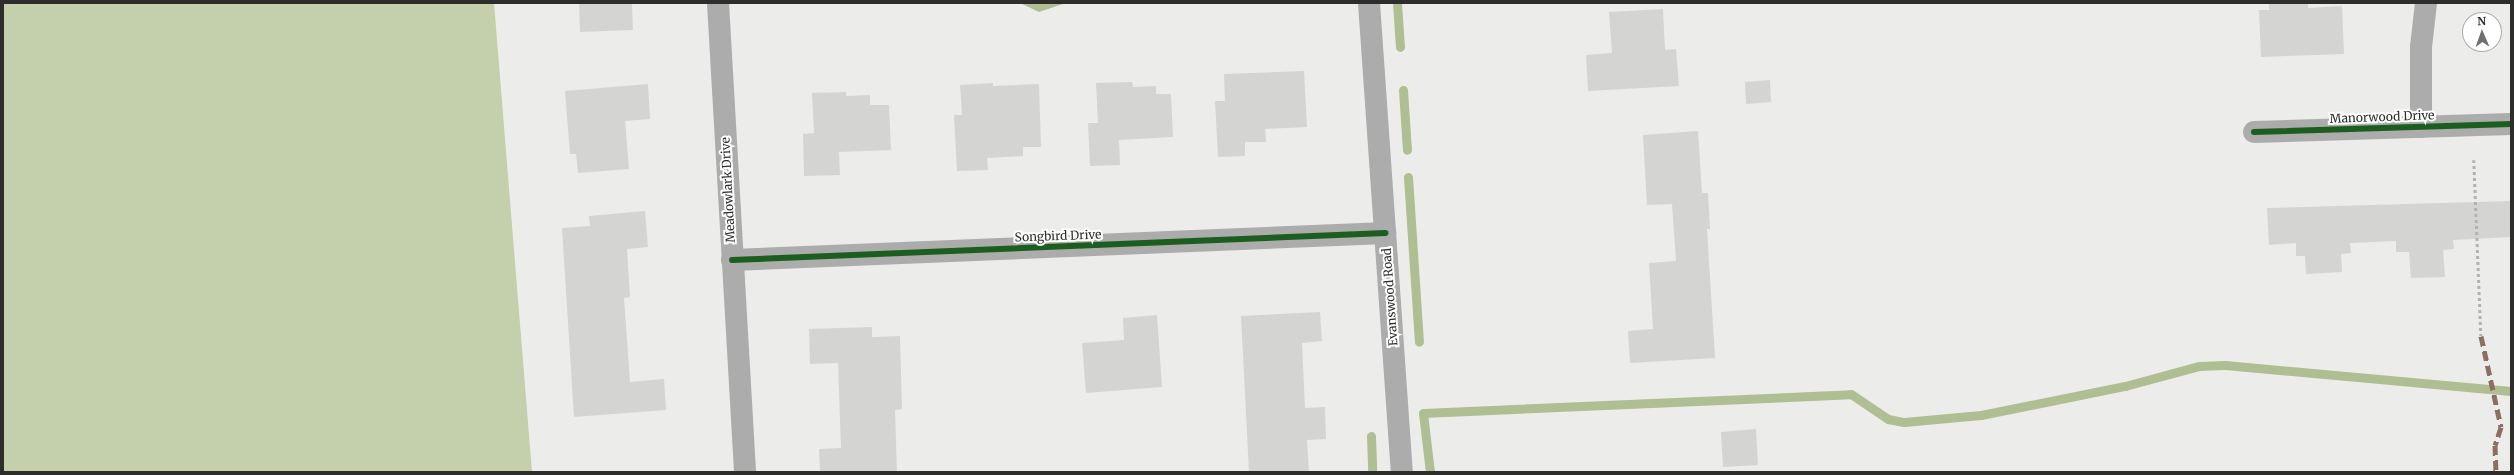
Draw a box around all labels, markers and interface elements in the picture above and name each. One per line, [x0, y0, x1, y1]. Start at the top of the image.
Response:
north arrow [2462, 12, 2502, 52]
text: N [2477, 14, 2486, 28]
street label: Manorwood Drive [2329, 108, 2435, 126]
street label: Meadowlark Drive [718, 137, 738, 243]
street label: Songbird Drive [1014, 227, 1102, 245]
street label: Evanswood Road [1379, 248, 1401, 346]

